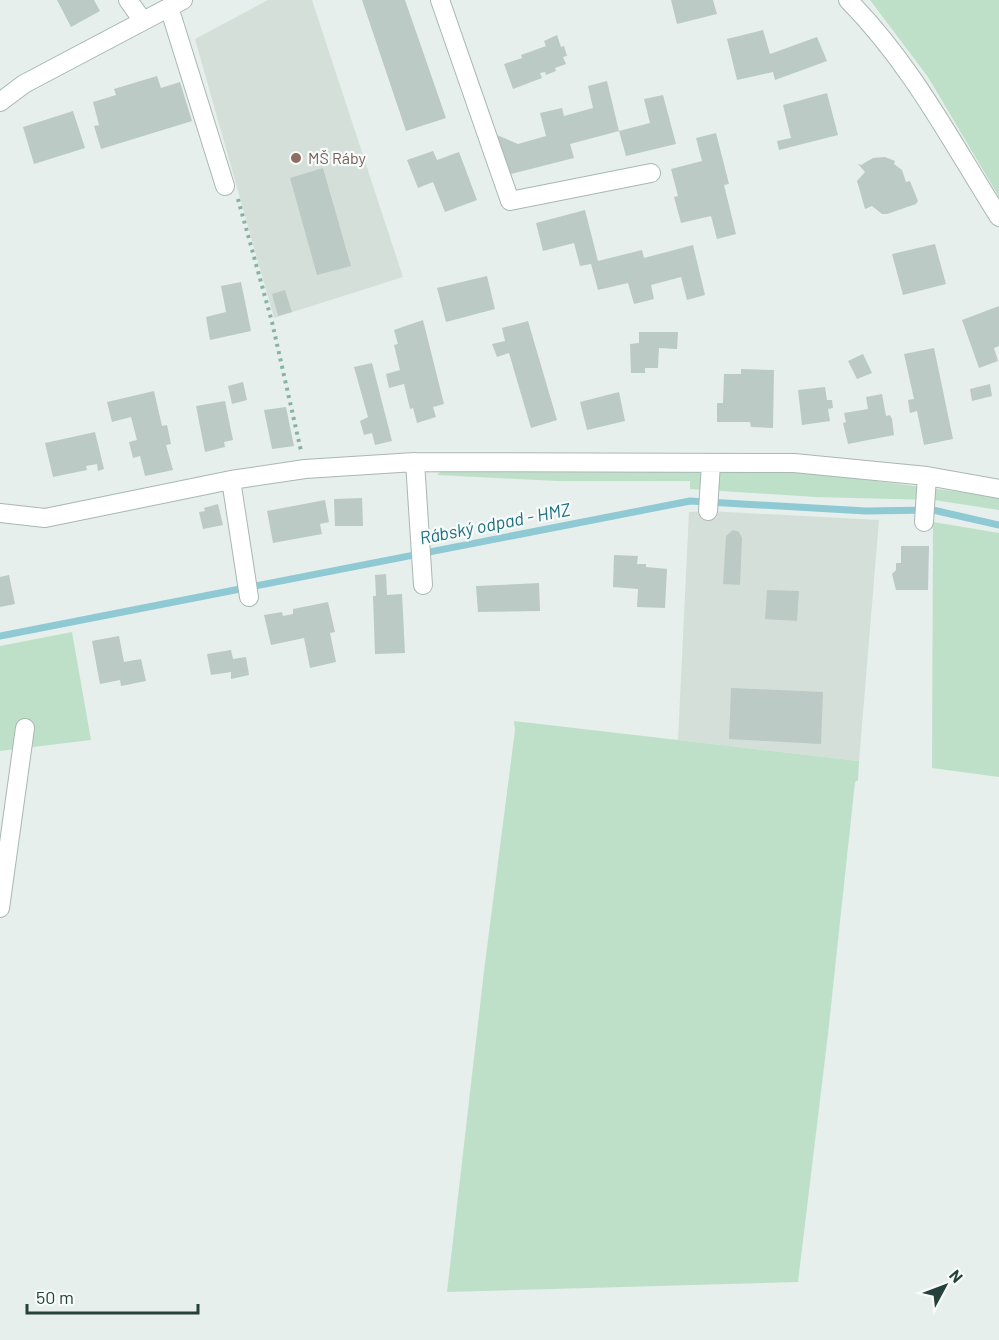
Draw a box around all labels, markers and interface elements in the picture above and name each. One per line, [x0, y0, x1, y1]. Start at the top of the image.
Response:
place label: MŠ Ráby [308, 148, 367, 167]
marker: MŠ Ráby [289, 151, 303, 165]
water label: Rábský odpad - HMZ [418, 498, 572, 548]
north arrow [915, 1256, 975, 1316]
text: N [946, 1266, 967, 1286]
scale bar [27, 1277, 198, 1315]
text: 50 m [36, 1286, 74, 1308]

